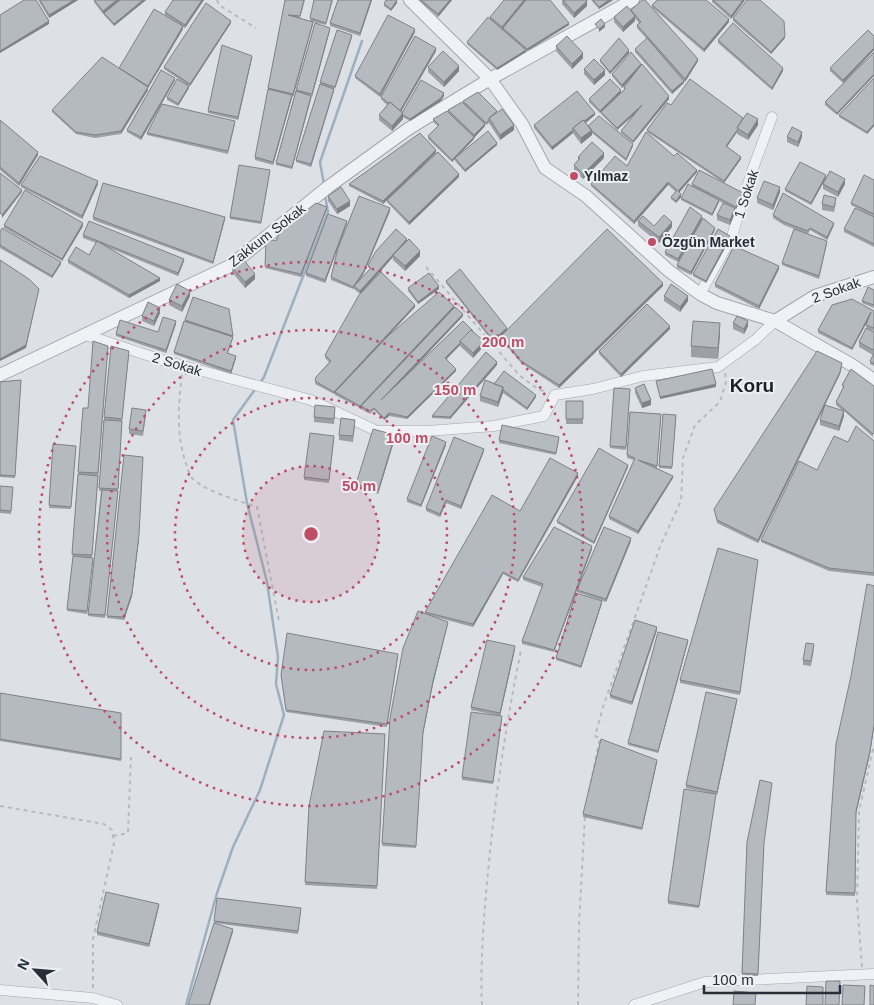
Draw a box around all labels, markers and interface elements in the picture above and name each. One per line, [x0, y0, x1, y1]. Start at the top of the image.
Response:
street label: 1 Sokak [731, 167, 762, 221]
place label: Yılmaz [584, 168, 628, 184]
marker: Yılmaz [568, 170, 580, 182]
street label: Zakkum Sokak [226, 200, 309, 270]
place label: Özgün Market [662, 234, 755, 250]
marker: Özgün Market [646, 236, 658, 248]
street label: 2 Sokak [809, 273, 863, 306]
text: 200 m [482, 333, 524, 350]
street label: 2 Sokak [150, 349, 204, 379]
district label: Koru [730, 375, 774, 396]
text: 150 m [434, 381, 476, 398]
text: 100 m [386, 429, 428, 446]
text: 50 m [342, 477, 376, 494]
centre of rings [302, 525, 320, 543]
north arrow [10, 945, 60, 995]
text: N [14, 956, 33, 972]
scale bar [704, 962, 840, 994]
text: 100 m [712, 971, 754, 988]

